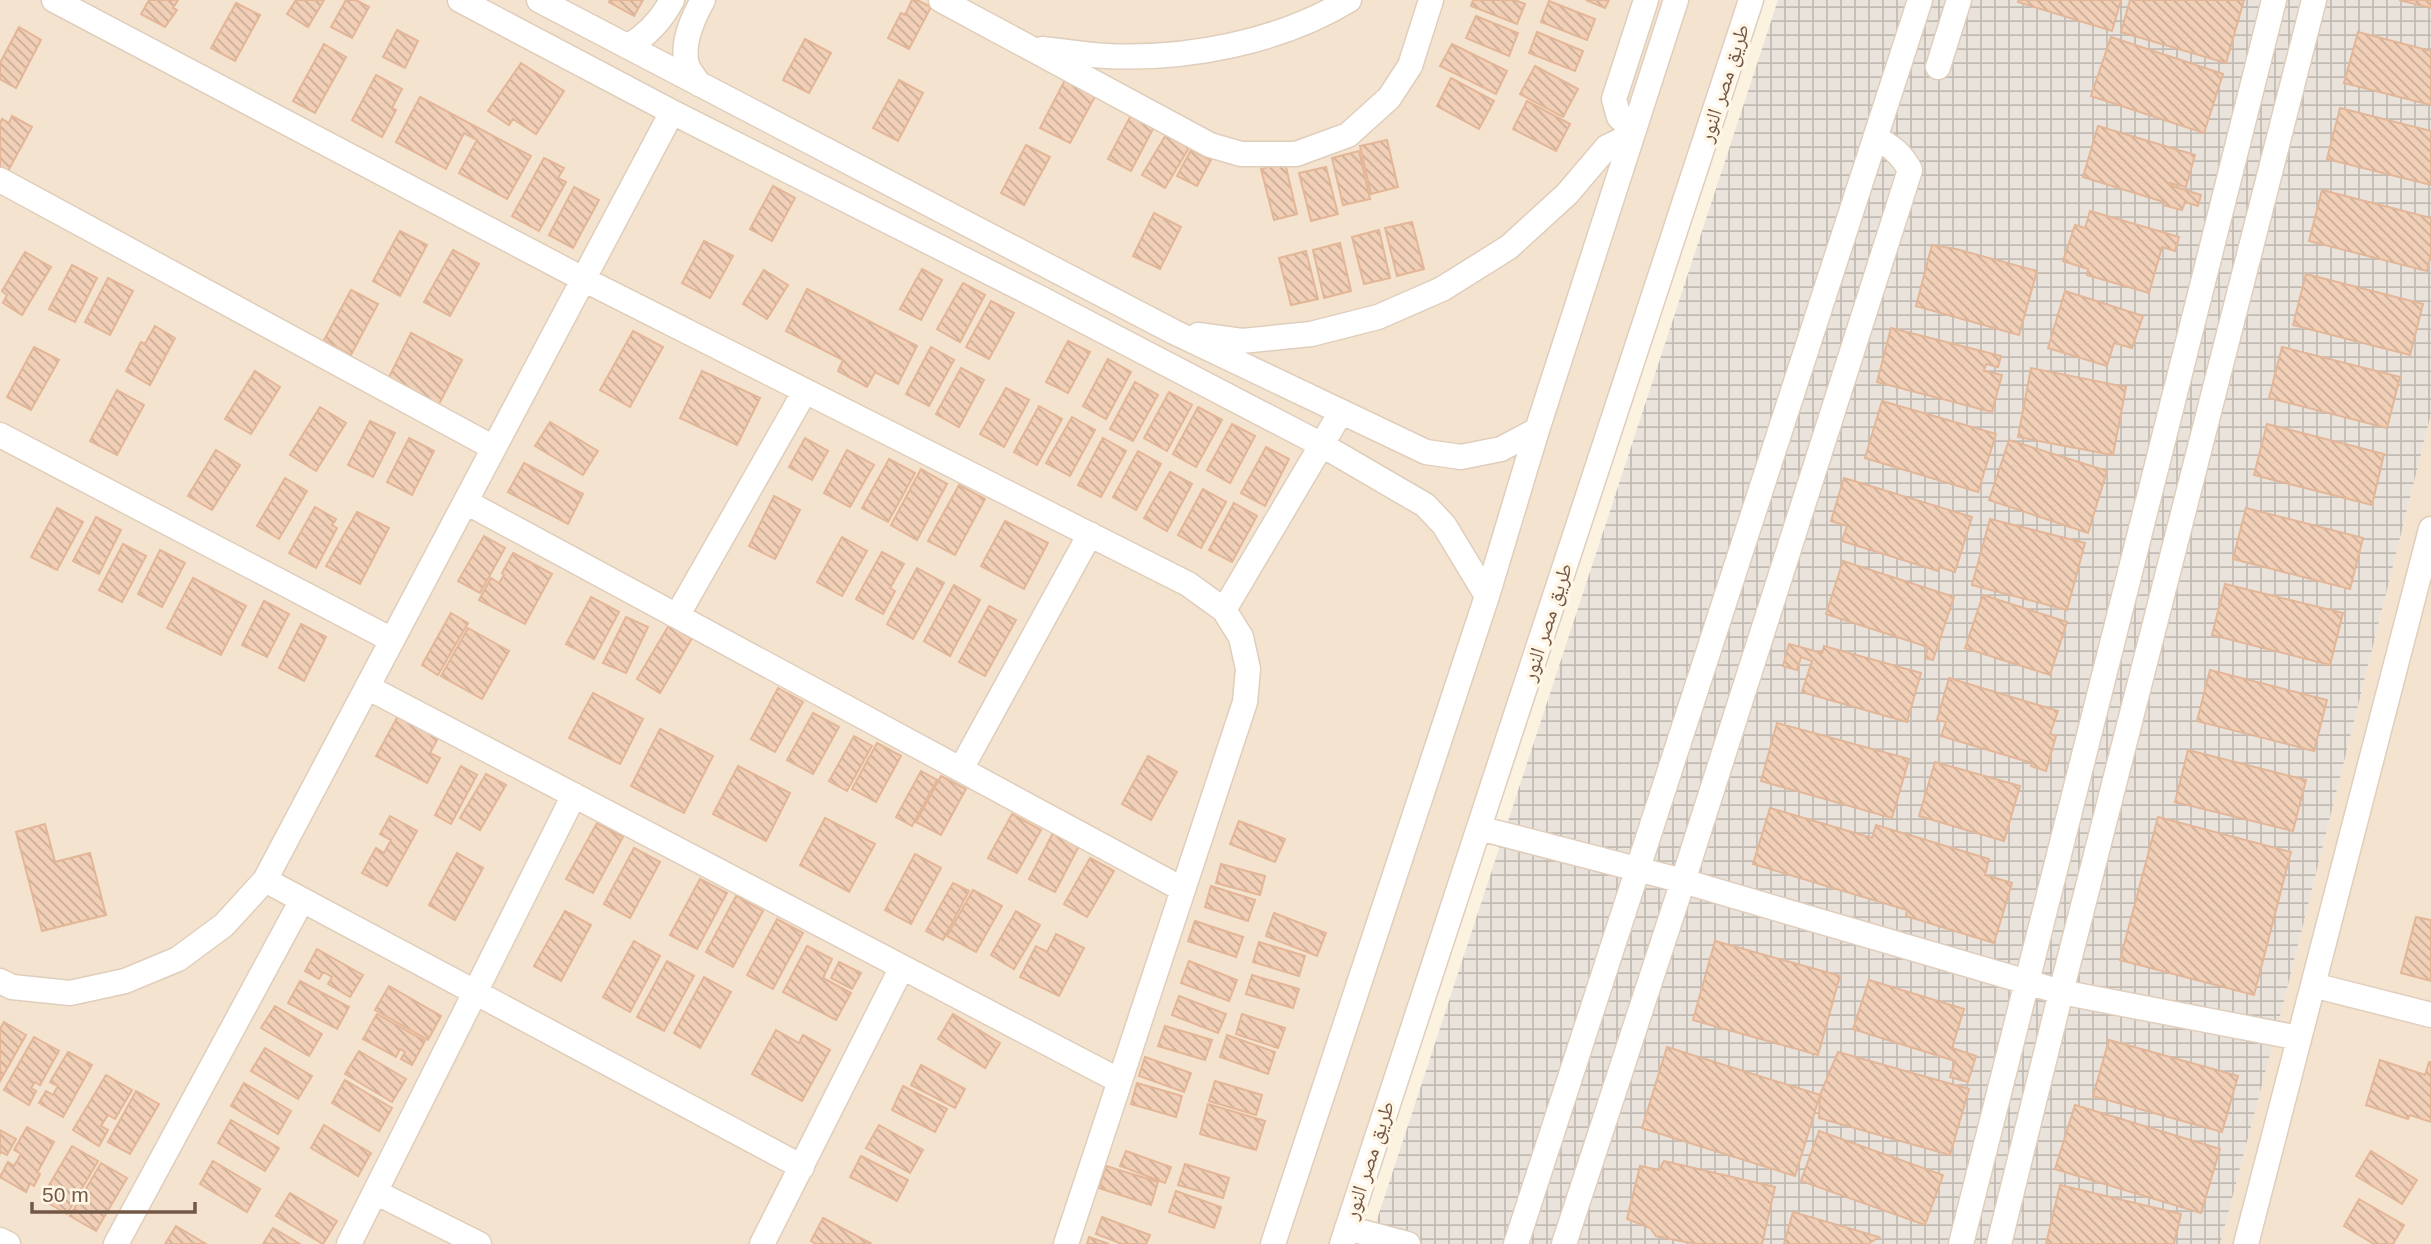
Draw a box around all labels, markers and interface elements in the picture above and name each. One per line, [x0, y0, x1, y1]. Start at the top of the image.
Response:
street label: طريق مصر النور [1693, 21, 1755, 146]
street label: طريق مصر النور [1516, 560, 1578, 685]
street label: طريق مصر النور [1338, 1098, 1400, 1223]
scale bar [32, 1170, 194, 1214]
text: 50 m [42, 1183, 89, 1206]

